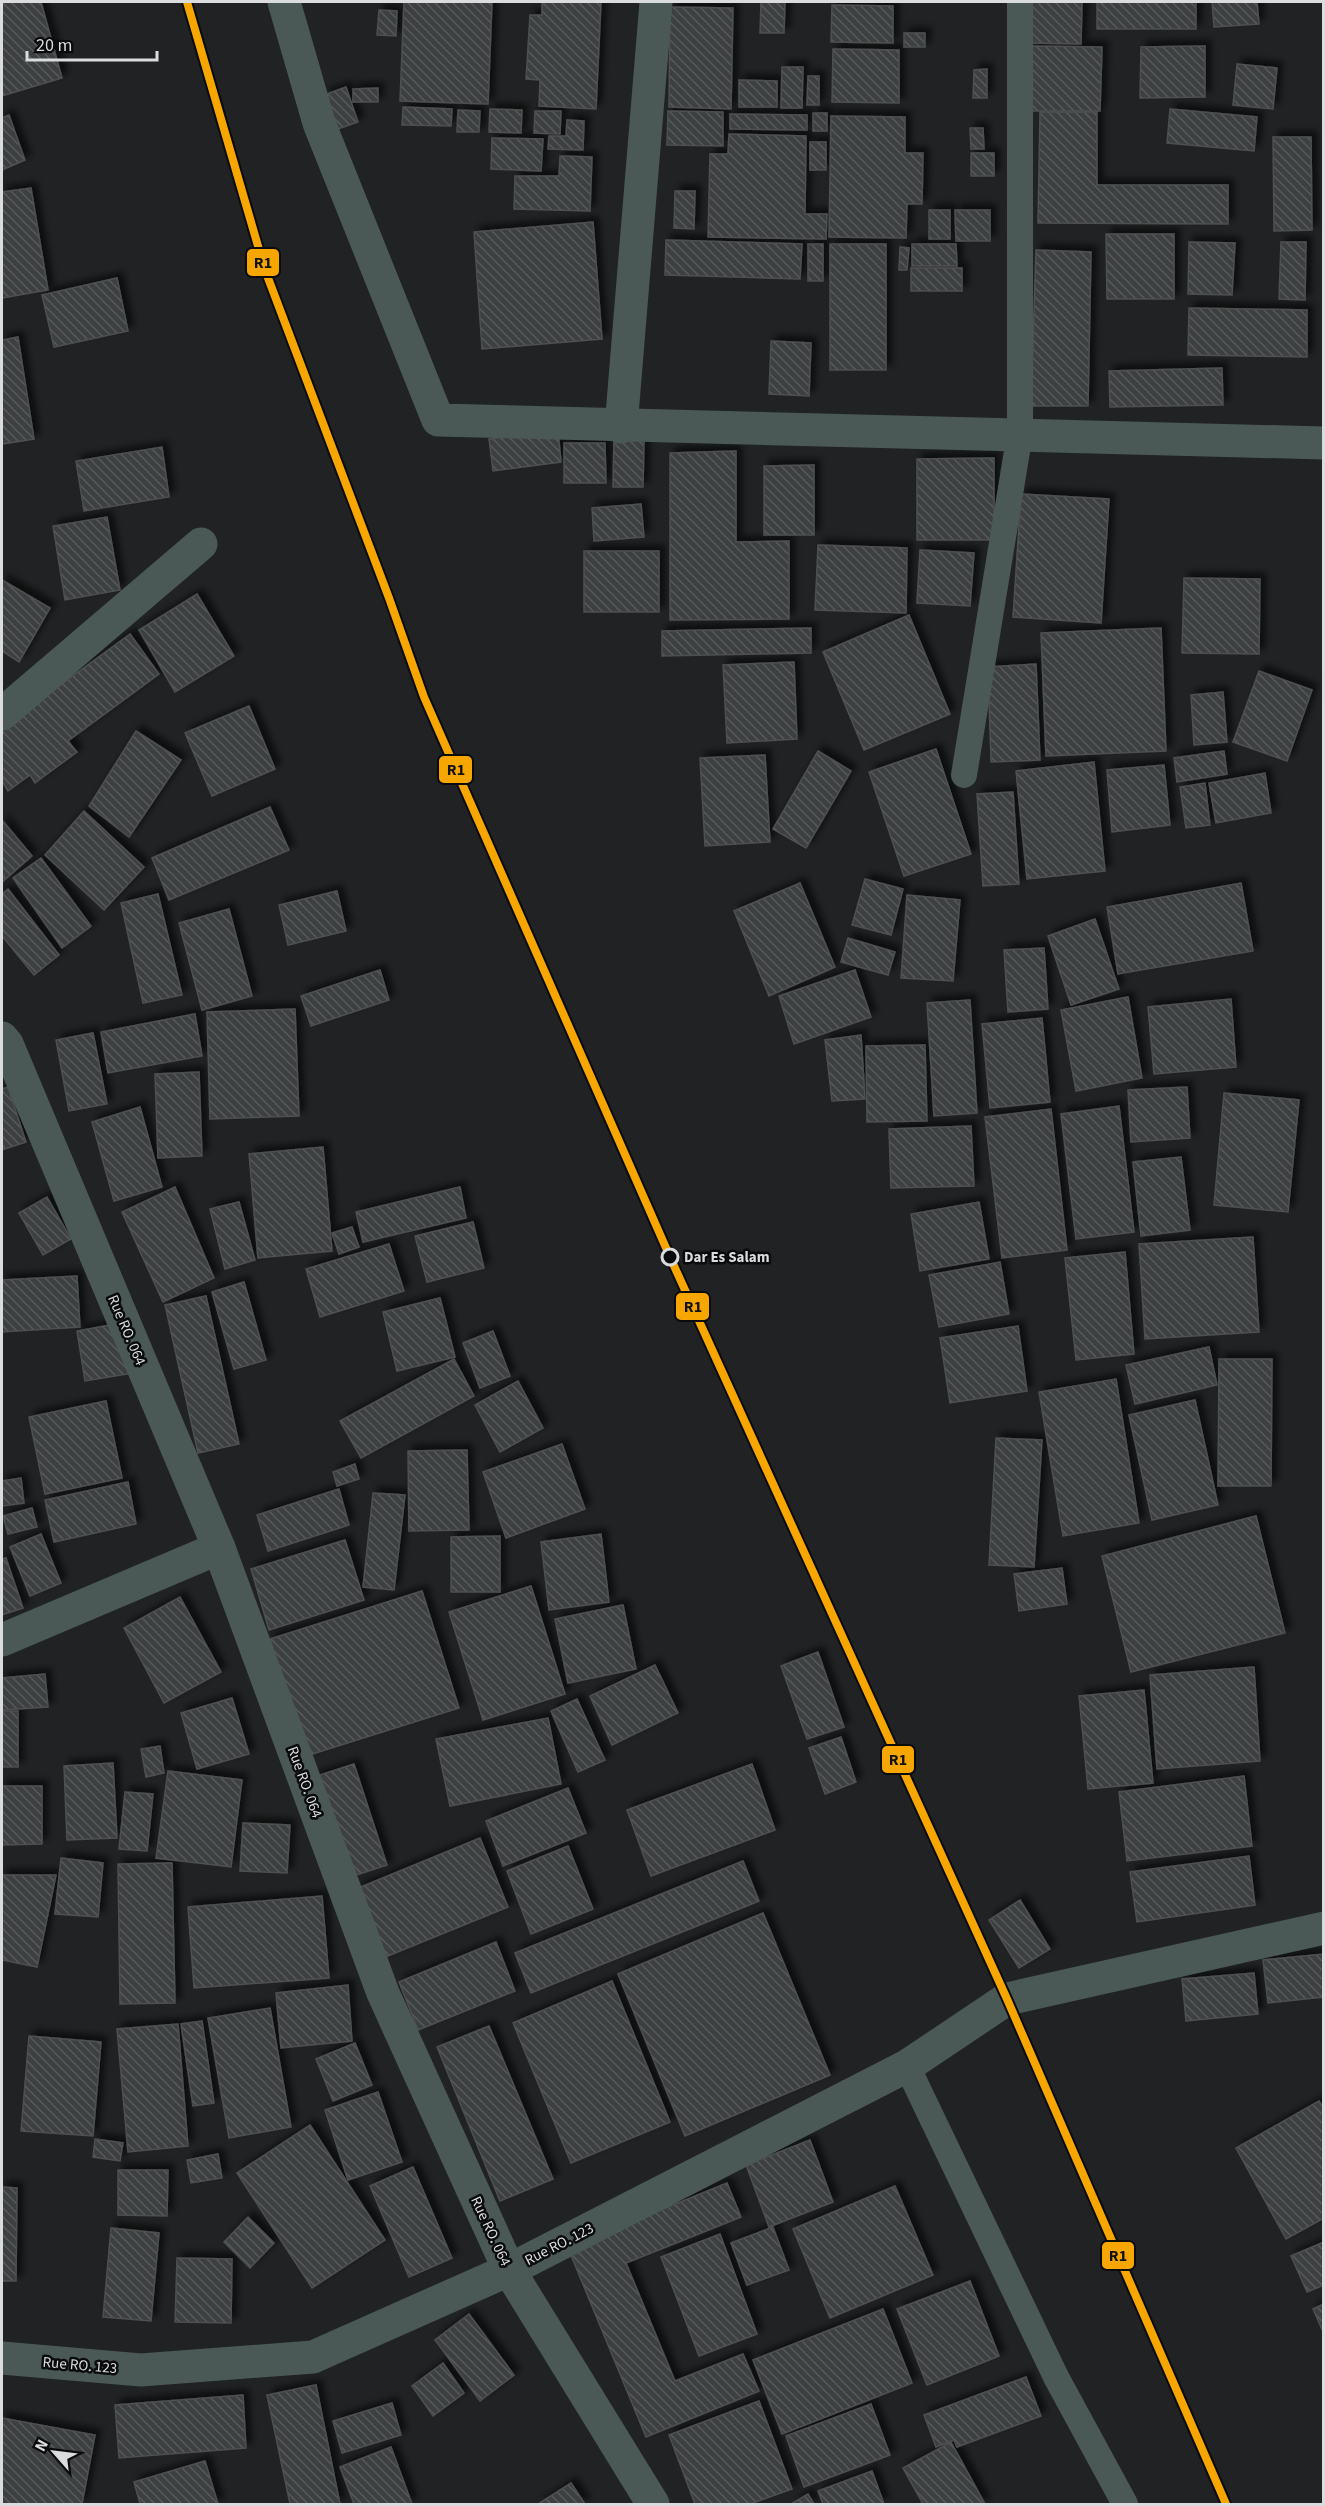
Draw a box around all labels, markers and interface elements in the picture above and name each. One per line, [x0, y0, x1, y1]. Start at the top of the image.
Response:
scale bar [27, 24, 158, 62]
text: 20 m [36, 33, 72, 58]
line badge: R1 [246, 248, 280, 277]
text: R1 [254, 252, 272, 274]
line badge: R1 [438, 755, 473, 784]
text: R1 [447, 759, 465, 781]
place label: Dar Es Salam [684, 1247, 770, 1268]
marker: Dar Es Salam [661, 1248, 679, 1266]
street label: Rue RO. 064 [102, 1292, 151, 1369]
line badge: R1 [675, 1292, 710, 1321]
text: R1 [684, 1296, 702, 1318]
street label: Rue RO. 064 [282, 1743, 327, 1821]
line badge: R1 [881, 1745, 915, 1774]
text: R1 [889, 1749, 907, 1771]
street label: Rue RO. 064 [465, 2193, 516, 2270]
street label: Rue RO. 123 [521, 2218, 597, 2271]
line badge: R1 [1101, 2241, 1135, 2270]
text: R1 [1109, 2245, 1127, 2267]
street label: Rue RO. 123 [42, 2352, 118, 2379]
north arrow [24, 2422, 84, 2482]
text: N [29, 2436, 54, 2455]

